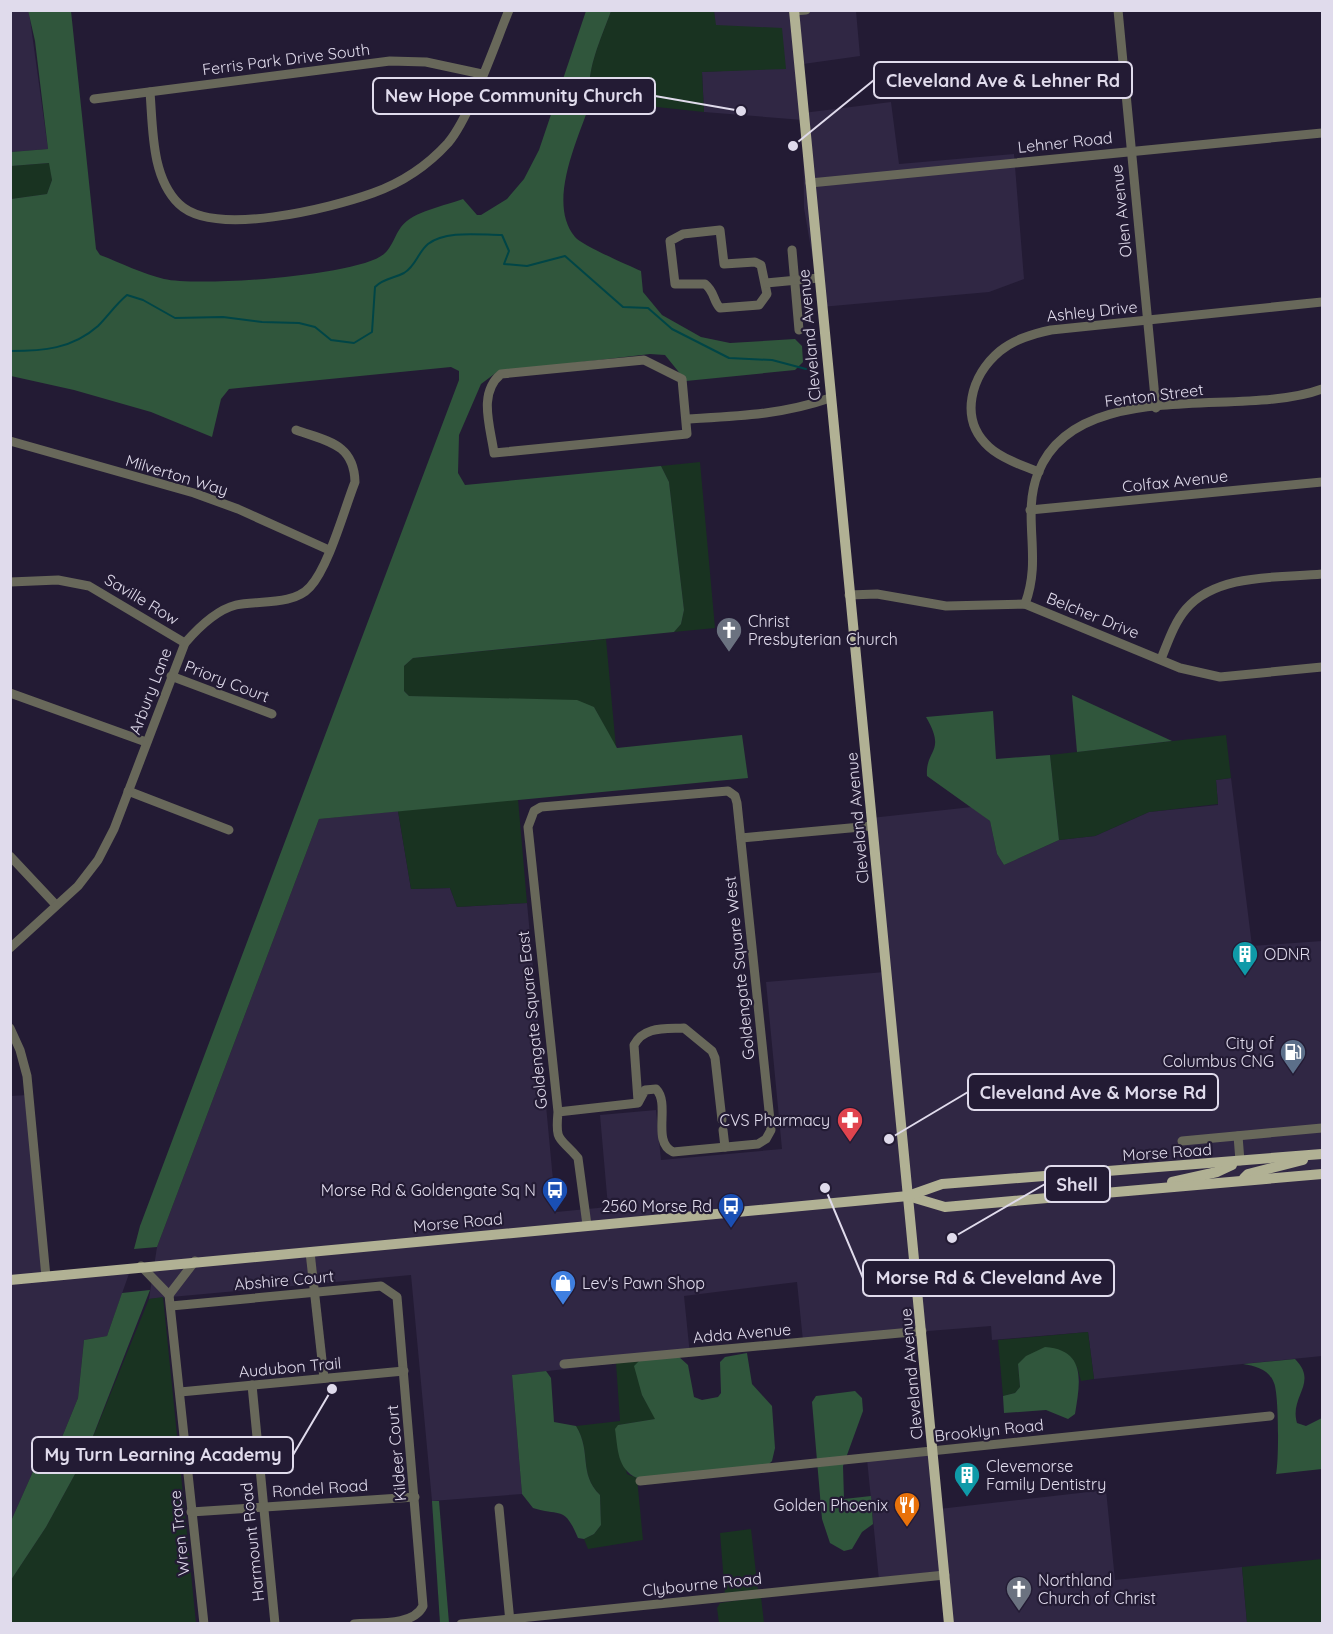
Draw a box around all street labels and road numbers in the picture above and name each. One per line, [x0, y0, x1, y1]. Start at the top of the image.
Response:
street label: Ferris Park Drive South [201, 39, 371, 79]
street label: Lehner Road [1017, 127, 1113, 157]
street label: Olen Avenue [1106, 164, 1136, 258]
street label: Cleveland Avenue [793, 268, 825, 402]
street label: Ashley Drive [1046, 296, 1138, 326]
street label: Fenton Street [1103, 379, 1205, 411]
street label: Milverton Way [123, 450, 231, 500]
street label: Colfax Avenue [1121, 466, 1229, 496]
street label: Saville Row [101, 569, 183, 629]
street label: Belcher Drive [1044, 587, 1142, 643]
street label: Arbury Lane [124, 645, 176, 737]
street label: Priory Court [182, 656, 272, 706]
street label: Cleveland Avenue [841, 751, 873, 885]
street label: Goldengate Square West [719, 875, 759, 1061]
street label: Goldengate Square East [513, 930, 551, 1110]
street label: Morse Road [1122, 1139, 1212, 1165]
street label: Morse Road [412, 1208, 504, 1236]
street label: Abshire Court [233, 1266, 335, 1294]
street label: Cleveland Avenue [895, 1307, 927, 1441]
street label: Adda Avenue [692, 1319, 792, 1347]
street label: Audubon Trail [238, 1353, 342, 1381]
street label: Kildeer Court [382, 1404, 410, 1502]
street label: Brooklyn Road [933, 1414, 1045, 1446]
street label: Rondel Road [271, 1475, 369, 1501]
street label: Harmount Road [236, 1482, 268, 1602]
street label: Wren Trace [165, 1489, 193, 1577]
street label: Clybourne Road [641, 1568, 763, 1600]

